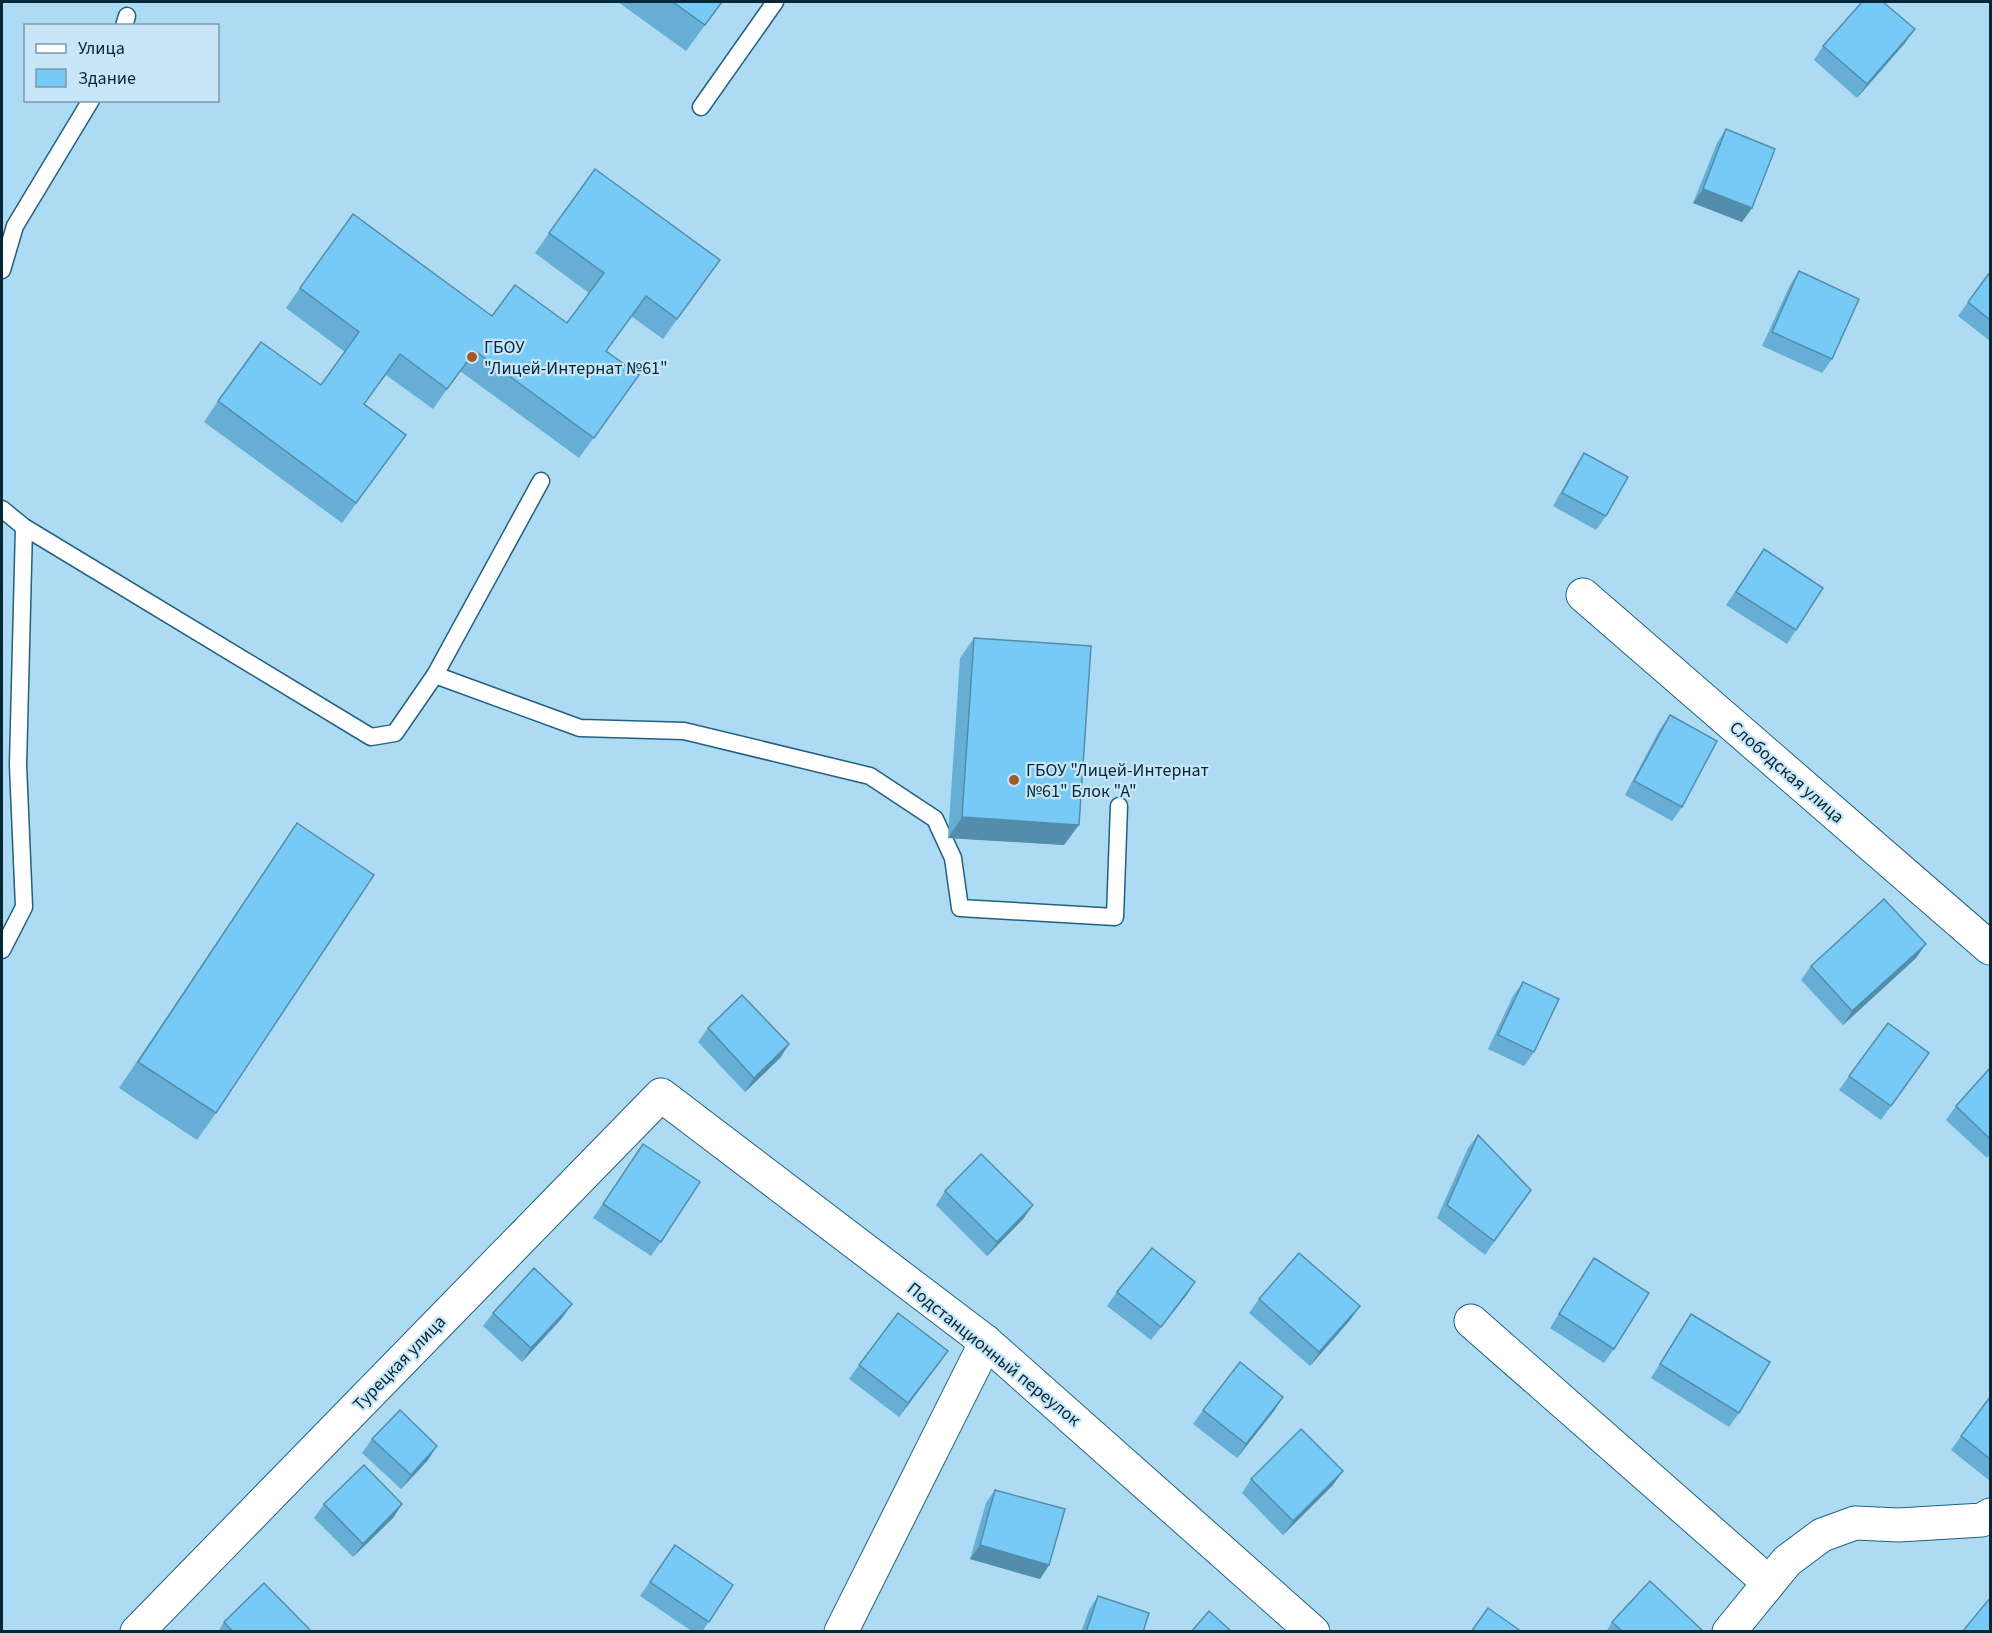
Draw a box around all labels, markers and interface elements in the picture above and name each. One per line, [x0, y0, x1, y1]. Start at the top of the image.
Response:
legend [24, 24, 219, 102]
text: Улица [78, 36, 125, 61]
text: Здание [78, 66, 136, 91]
place label: ГБОУ "Лицей-Интернат №61" [484, 335, 668, 381]
marker: ГБОУ "Лицей-Интернат №61" [465, 350, 479, 364]
street label: Слободская улица [1724, 715, 1850, 829]
place label: ГБОУ "Лицей-Интернат №61" Блок "А" [1026, 758, 1209, 804]
marker: ГБОУ "Лицей-Интернат №61" Блок "А" [1007, 773, 1021, 787]
street label: Подстанционный переулок [902, 1277, 1086, 1432]
street label: Турецкая улица [347, 1310, 452, 1417]

